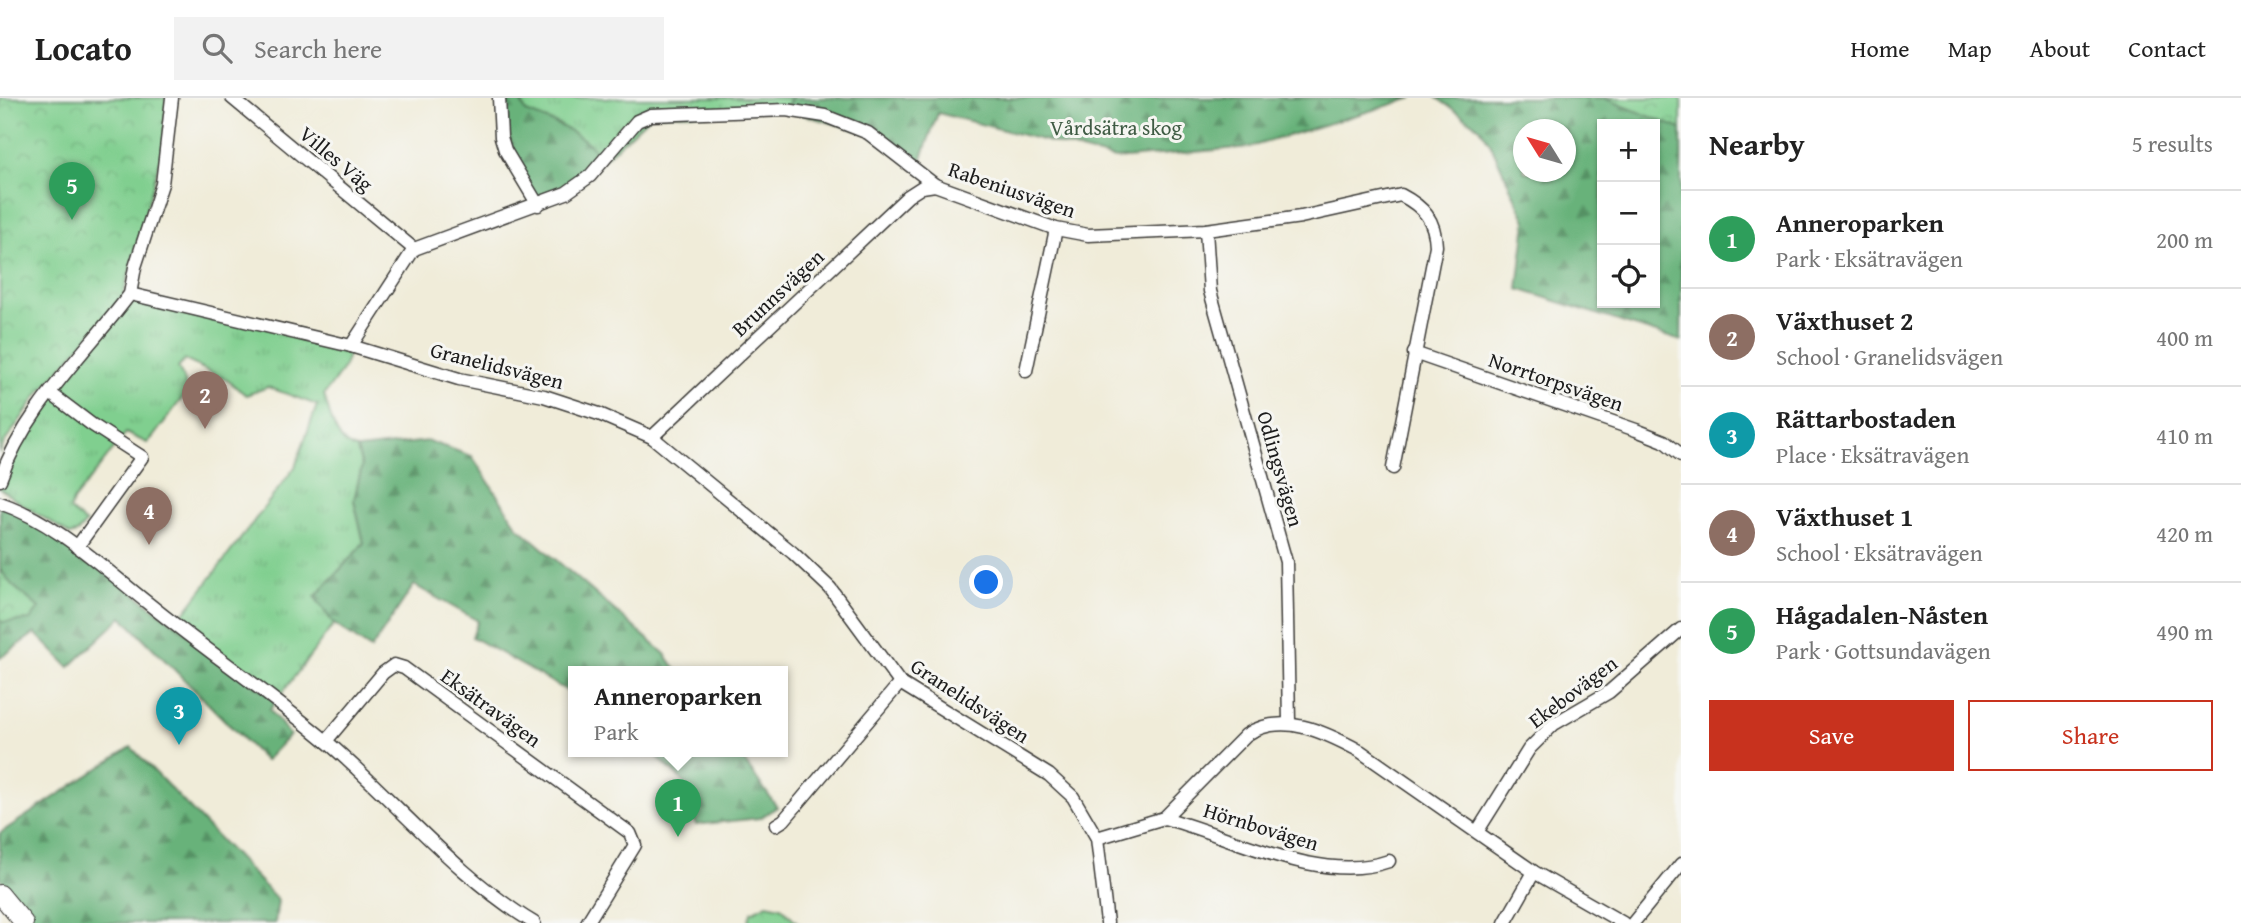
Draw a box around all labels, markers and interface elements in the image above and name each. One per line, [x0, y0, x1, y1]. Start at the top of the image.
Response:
search box [174, 17, 664, 80]
text: Locato [35, 24, 132, 72]
icon: search [198, 29, 236, 67]
text: Search here [254, 29, 382, 68]
text: Home [1851, 31, 1910, 66]
text: Map [1948, 31, 1992, 66]
text: About [2030, 31, 2090, 66]
text: Contact [2128, 31, 2206, 66]
park label: Vårdsätra skog [1050, 112, 1182, 143]
street label: Villes Väg [293, 118, 381, 199]
north arrow [1513, 119, 1576, 182]
map controls [1597, 119, 1660, 308]
button: + [1597, 119, 1660, 182]
text: Nearby [1709, 122, 1805, 166]
text: 5 results [2132, 127, 2213, 160]
street label: Rabeniusvägen [944, 153, 1080, 226]
pin: 5 [49, 162, 95, 220]
button: − [1597, 182, 1660, 245]
text: Anneroparken [1776, 203, 1944, 242]
text: 1 [1726, 223, 1738, 256]
text: 200 m [2156, 223, 2213, 256]
street label: Brunnsvägen [725, 241, 831, 344]
text: Park · Eksätravägen [1776, 242, 1963, 275]
button: locate [1597, 245, 1660, 308]
text: Växthuset 2 [1776, 301, 1914, 340]
text: 2 [1726, 321, 1738, 354]
text: 400 m [2156, 321, 2213, 354]
street label: Granelidsvägen [427, 334, 567, 397]
text: School · Granelidsvägen [1776, 340, 2003, 373]
street label: Norrtorpsvägen [1485, 344, 1628, 419]
pin: 2 [182, 371, 228, 429]
text: Rättarbostaden [1776, 399, 1956, 438]
street label: Odlingsvägen [1249, 407, 1312, 530]
text: 3 [1726, 419, 1738, 452]
text: 410 m [2156, 419, 2213, 452]
text: Place · Eksätravägen [1776, 438, 1969, 471]
pin: 4 [126, 487, 172, 545]
text: Växthuset 1 [1776, 497, 1914, 536]
text: 4 [1726, 517, 1738, 550]
text: 420 m [2156, 517, 2213, 550]
text: School · Eksätravägen [1776, 536, 1983, 569]
your location [969, 565, 1003, 599]
text: Hågadalen-Nåsten [1776, 595, 1988, 634]
text: 5 [1726, 615, 1738, 648]
text: 490 m [2156, 615, 2213, 648]
text: Park · Gottsundavägen [1776, 634, 1991, 667]
street label: Ekebovägen [1522, 648, 1624, 735]
street label: Granelidsvägen [905, 650, 1036, 751]
street label: Eksätravägen [435, 661, 548, 755]
popup [568, 666, 788, 757]
text: Anneroparken [594, 676, 762, 715]
pin: 3 [156, 687, 202, 745]
button: Save [1709, 700, 1954, 771]
button: Share [1968, 700, 2213, 771]
text: Park [594, 715, 638, 748]
pin: 1 [655, 779, 701, 837]
street label: Hörnbovägen [1200, 794, 1323, 859]

